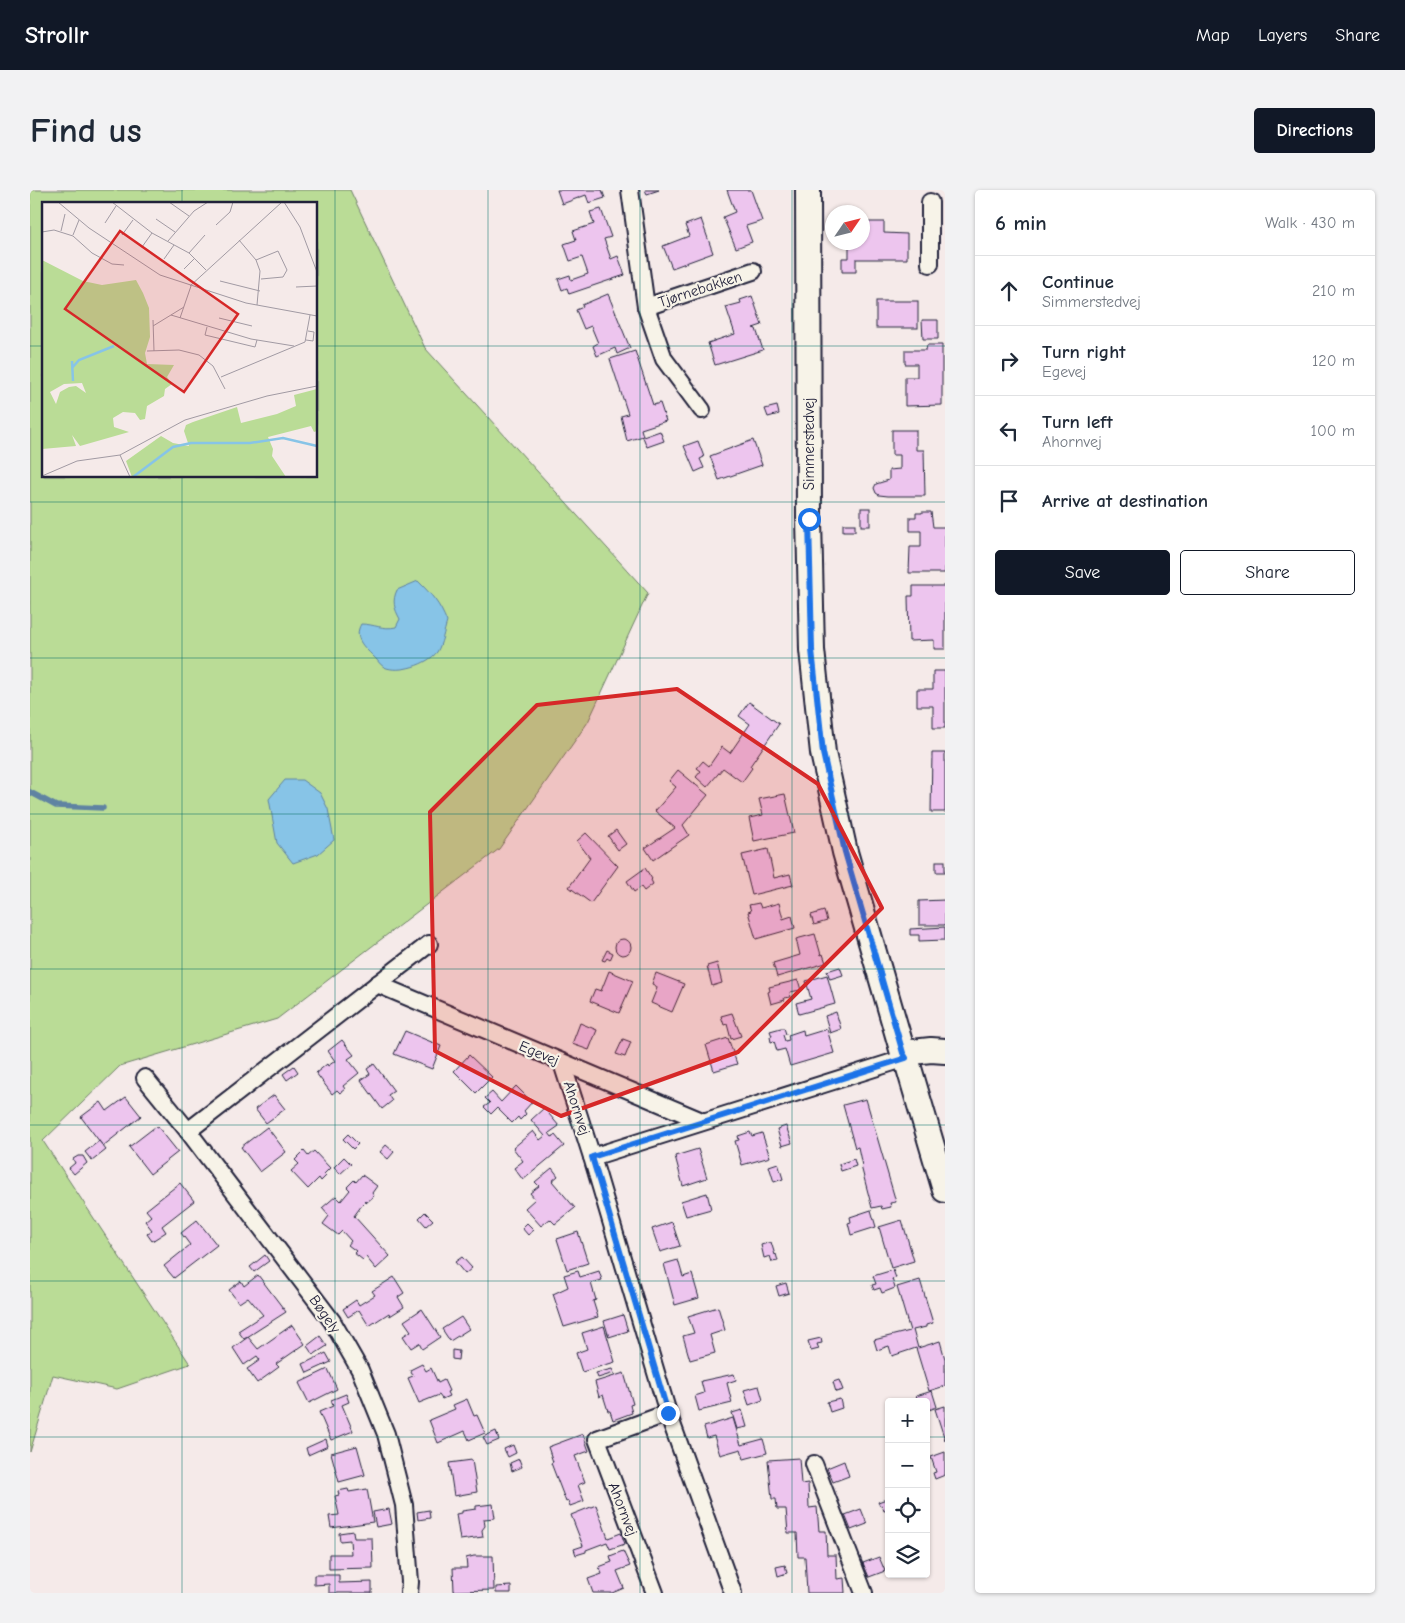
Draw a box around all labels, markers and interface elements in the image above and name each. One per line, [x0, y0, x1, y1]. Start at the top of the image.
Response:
text: Strollr [25, 21, 89, 49]
text: Map [1196, 25, 1230, 46]
text: Layers [1258, 25, 1307, 46]
text: Share [1335, 25, 1380, 46]
button: Directions [1254, 108, 1375, 153]
text: Find us [30, 110, 142, 151]
inset map [42, 202, 318, 478]
north arrow [825, 205, 870, 250]
text: 6 min [995, 211, 1047, 235]
text: Walk · 430 m [1265, 214, 1355, 232]
street label: Tjørnebakken [656, 267, 744, 311]
text: Continue [1042, 271, 1114, 293]
icon: ahead [995, 277, 1023, 305]
text: 210 m [1312, 282, 1355, 300]
text: Simmerstedvej [1042, 293, 1141, 311]
text: Turn right [1042, 341, 1126, 363]
icon: right [995, 347, 1023, 375]
text: 120 m [1312, 352, 1355, 370]
text: Egevej [1042, 363, 1086, 381]
street label: Simmerstedvej [800, 398, 818, 490]
text: Turn left [1042, 411, 1113, 433]
icon: left [995, 417, 1023, 445]
text: 100 m [1311, 422, 1355, 440]
text: Ahornvej [1042, 433, 1102, 451]
icon: arrive [995, 487, 1023, 515]
text: Arrive at destination [1042, 490, 1208, 512]
route start [798, 508, 821, 531]
button: Save [995, 550, 1170, 595]
button: Share [1180, 550, 1355, 595]
street label: Egevej [516, 1037, 562, 1069]
street label: Ahornvej [560, 1079, 594, 1137]
street label: Bøgely [305, 1291, 345, 1337]
map controls [885, 1398, 930, 1578]
button: + [885, 1398, 930, 1443]
route end [657, 1402, 680, 1425]
button: − [885, 1443, 930, 1488]
street label: Ahornvej [605, 1480, 641, 1538]
button: locate [885, 1488, 930, 1533]
button: layers [885, 1533, 930, 1578]

